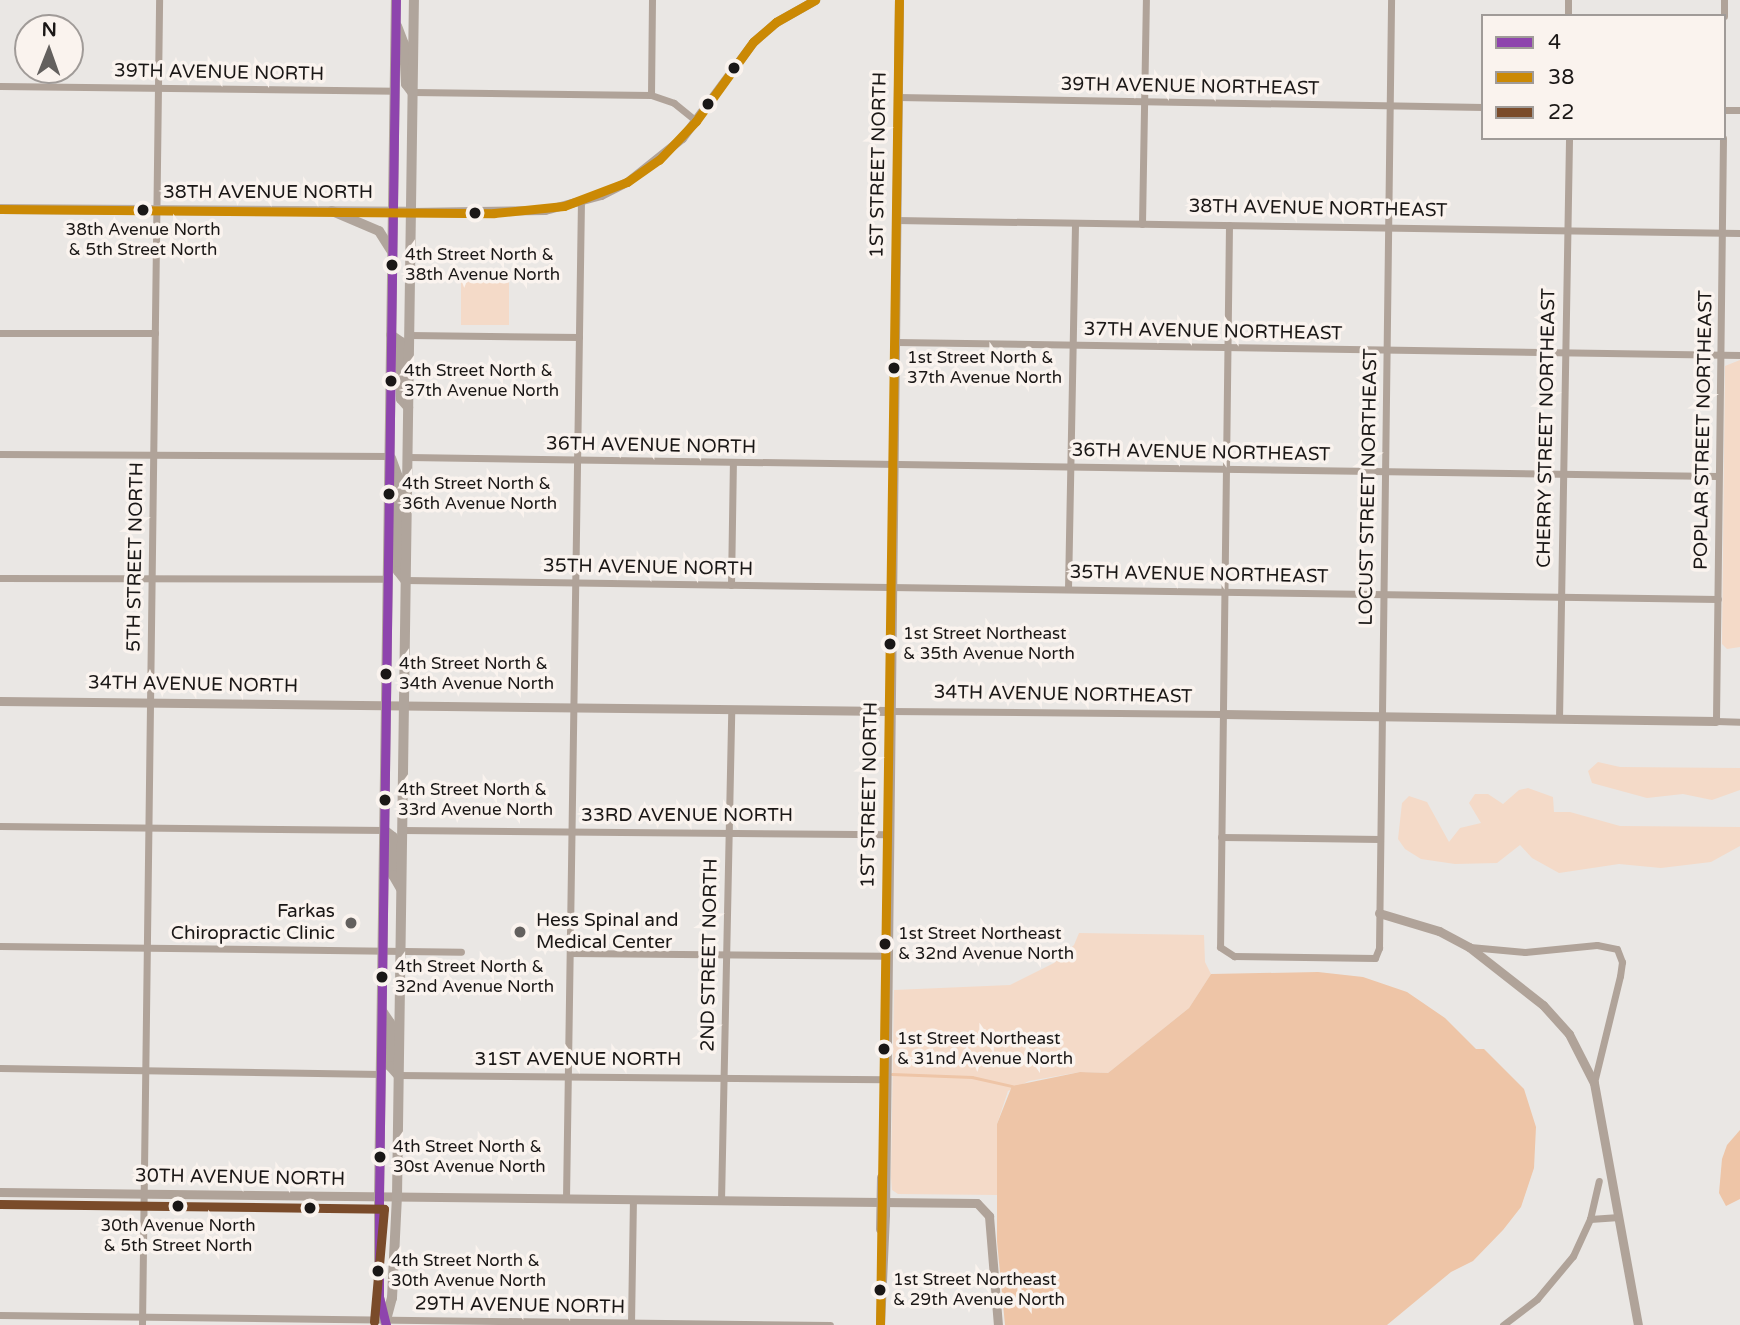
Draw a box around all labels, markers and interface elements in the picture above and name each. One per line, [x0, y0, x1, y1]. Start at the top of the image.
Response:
north arrow [14, 14, 84, 84]
legend [1481, 14, 1726, 140]
text: N [42, 19, 57, 41]
text: 4 [1548, 30, 1561, 55]
street label: 39TH AVENUE NORTH [114, 60, 324, 86]
unlabelled marker [727, 61, 741, 75]
text: 38 [1548, 65, 1574, 90]
street label: 1ST STREET NORTH [866, 72, 892, 258]
street label: 39TH AVENUE NORTHEAST [1060, 73, 1320, 101]
unlabelled marker [701, 97, 715, 111]
text: 22 [1548, 100, 1574, 125]
street label: 38TH AVENUE NORTH [163, 182, 373, 204]
street label: 38TH AVENUE NORTHEAST [1188, 195, 1448, 223]
marker: 38th Avenue North & 5th Street North [136, 203, 150, 217]
unlabelled marker [468, 206, 482, 220]
place label: 38th Avenue North & 5th Street North [66, 220, 220, 260]
place label: 4th Street North & 38th Avenue North [405, 245, 560, 285]
marker: 4th Street North & 38th Avenue North [385, 258, 399, 272]
street label: CHERRY STREET NORTHEAST [1533, 288, 1561, 568]
street label: POPLAR STREET NORTHEAST [1690, 290, 1718, 570]
street label: 37TH AVENUE NORTHEAST [1083, 318, 1343, 346]
place label: 1st Street North & 37th Avenue North [907, 348, 1062, 388]
street label: LOCUST STREET NORTHEAST [1355, 348, 1383, 626]
place label: 4th Street North & 37th Avenue North [404, 361, 559, 401]
marker: 1st Street North & 37th Avenue North [887, 361, 901, 375]
marker: 4th Street North & 37th Avenue North [384, 374, 398, 388]
street label: 36TH AVENUE NORTH [546, 433, 756, 459]
street label: 36TH AVENUE NORTHEAST [1071, 439, 1331, 467]
street label: 5TH STREET NORTH [123, 462, 149, 652]
place label: 4th Street North & 36th Avenue North [402, 474, 557, 514]
marker: 4th Street North & 36th Avenue North [382, 487, 396, 501]
street label: 35TH AVENUE NORTH [543, 555, 753, 581]
street label: 35TH AVENUE NORTHEAST [1069, 561, 1329, 589]
place label: 1st Street Northeast & 35th Avenue North [903, 624, 1075, 664]
marker: 1st Street Northeast & 35th Avenue North [883, 637, 897, 651]
place label: 4th Street North & 34th Avenue North [399, 654, 554, 694]
marker: 4th Street North & 34th Avenue North [379, 667, 393, 681]
street label: 34TH AVENUE NORTH [88, 672, 298, 698]
street label: 34TH AVENUE NORTHEAST [933, 681, 1193, 709]
street label: 1ST STREET NORTH [857, 702, 883, 888]
place label: 4th Street North & 33rd Avenue North [398, 780, 553, 820]
marker: 4th Street North & 33rd Avenue North [378, 793, 392, 807]
street label: 33RD AVENUE NORTH [581, 805, 793, 827]
street label: 2ND STREET NORTH [697, 858, 723, 1052]
place label: Farkas Chiropractic Clinic [171, 901, 335, 945]
place label: Hess Spinal and Medical Center [536, 910, 678, 954]
marker: Farkas Chiropractic Clinic [341, 913, 361, 933]
marker: Hess Spinal and Medical Center [510, 922, 530, 942]
place label: 1st Street Northeast & 32nd Avenue North [898, 924, 1074, 964]
marker: 1st Street Northeast & 32nd Avenue North [878, 937, 892, 951]
place label: 4th Street North & 32nd Avenue North [395, 957, 554, 997]
marker: 4th Street North & 32nd Avenue North [375, 970, 389, 984]
place label: 1st Street Northeast & 31nd Avenue North [897, 1029, 1073, 1069]
marker: 1st Street Northeast & 31nd Avenue North [877, 1042, 891, 1056]
street label: 31ST AVENUE NORTH [475, 1049, 681, 1071]
place label: 4th Street North & 30st Avenue North [393, 1137, 546, 1177]
marker: 4th Street North & 30st Avenue North [373, 1150, 387, 1164]
street label: 30TH AVENUE NORTH [135, 1165, 345, 1191]
marker: 30th Avenue North & 5th Street North [171, 1199, 185, 1213]
unlabelled marker [303, 1201, 317, 1215]
place label: 30th Avenue North & 5th Street North [101, 1216, 255, 1256]
place label: 4th Street North & 30th Avenue North [391, 1251, 546, 1291]
marker: 4th Street North & 30th Avenue North [371, 1264, 385, 1278]
place label: 1st Street Northeast & 29th Avenue North [893, 1270, 1065, 1310]
marker: 1st Street Northeast & 29th Avenue North [873, 1283, 887, 1297]
street label: 29TH AVENUE NORTH [415, 1293, 625, 1319]

